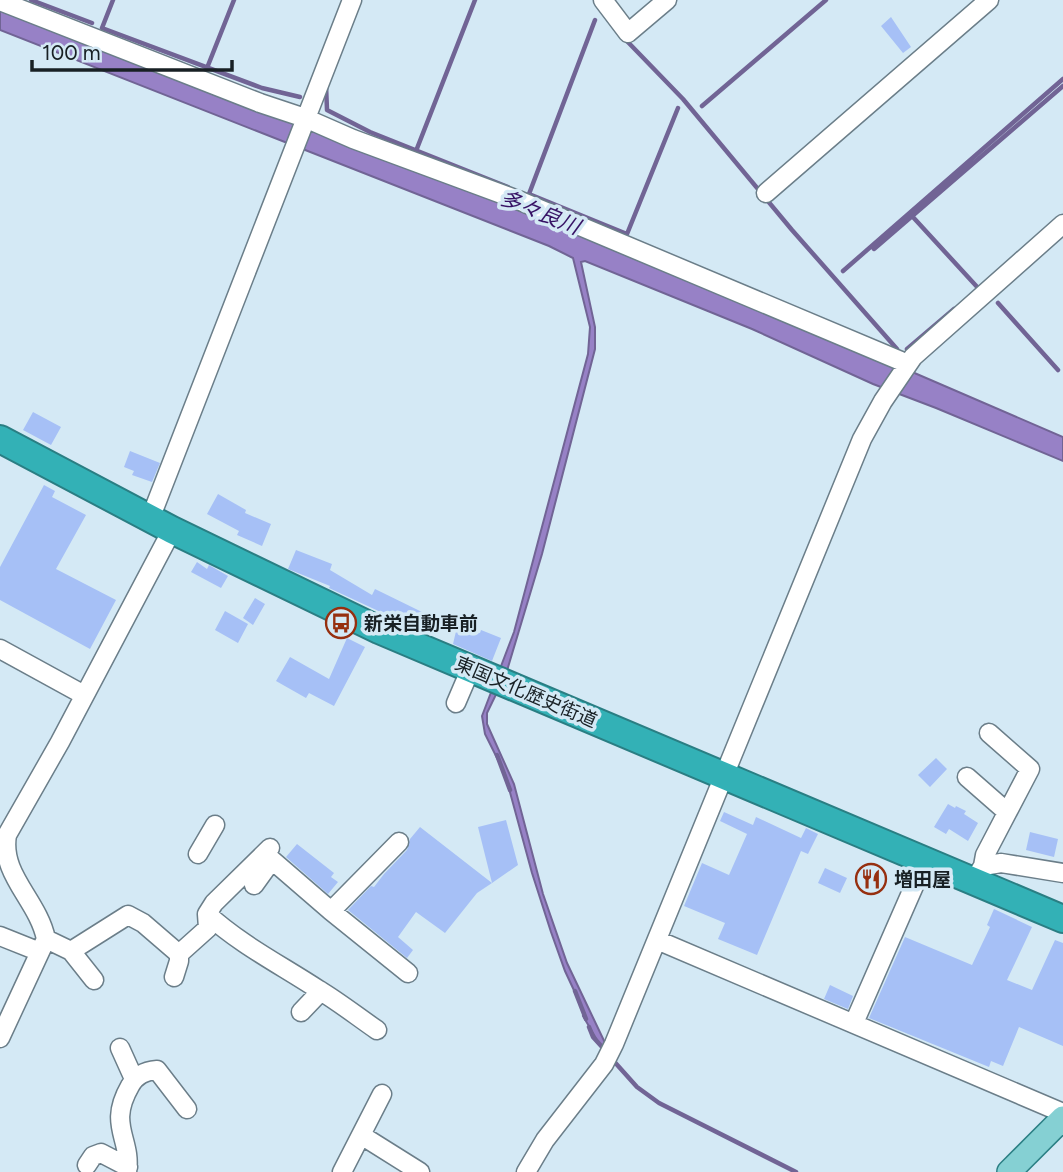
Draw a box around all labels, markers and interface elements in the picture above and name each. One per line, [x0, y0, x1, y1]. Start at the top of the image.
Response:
scale bar [32, 28, 231, 72]
text: 100 m [42, 40, 101, 65]
water label: 多々良川 [496, 185, 585, 240]
bus stop icon: 新栄自動車前 [324, 606, 358, 640]
place label: 新栄自動車前 [364, 612, 478, 635]
street label: 東国文化歴史街道 [452, 652, 600, 732]
restaurant icon: 増田屋 [854, 862, 888, 896]
place label: 増田屋 [894, 868, 951, 891]

